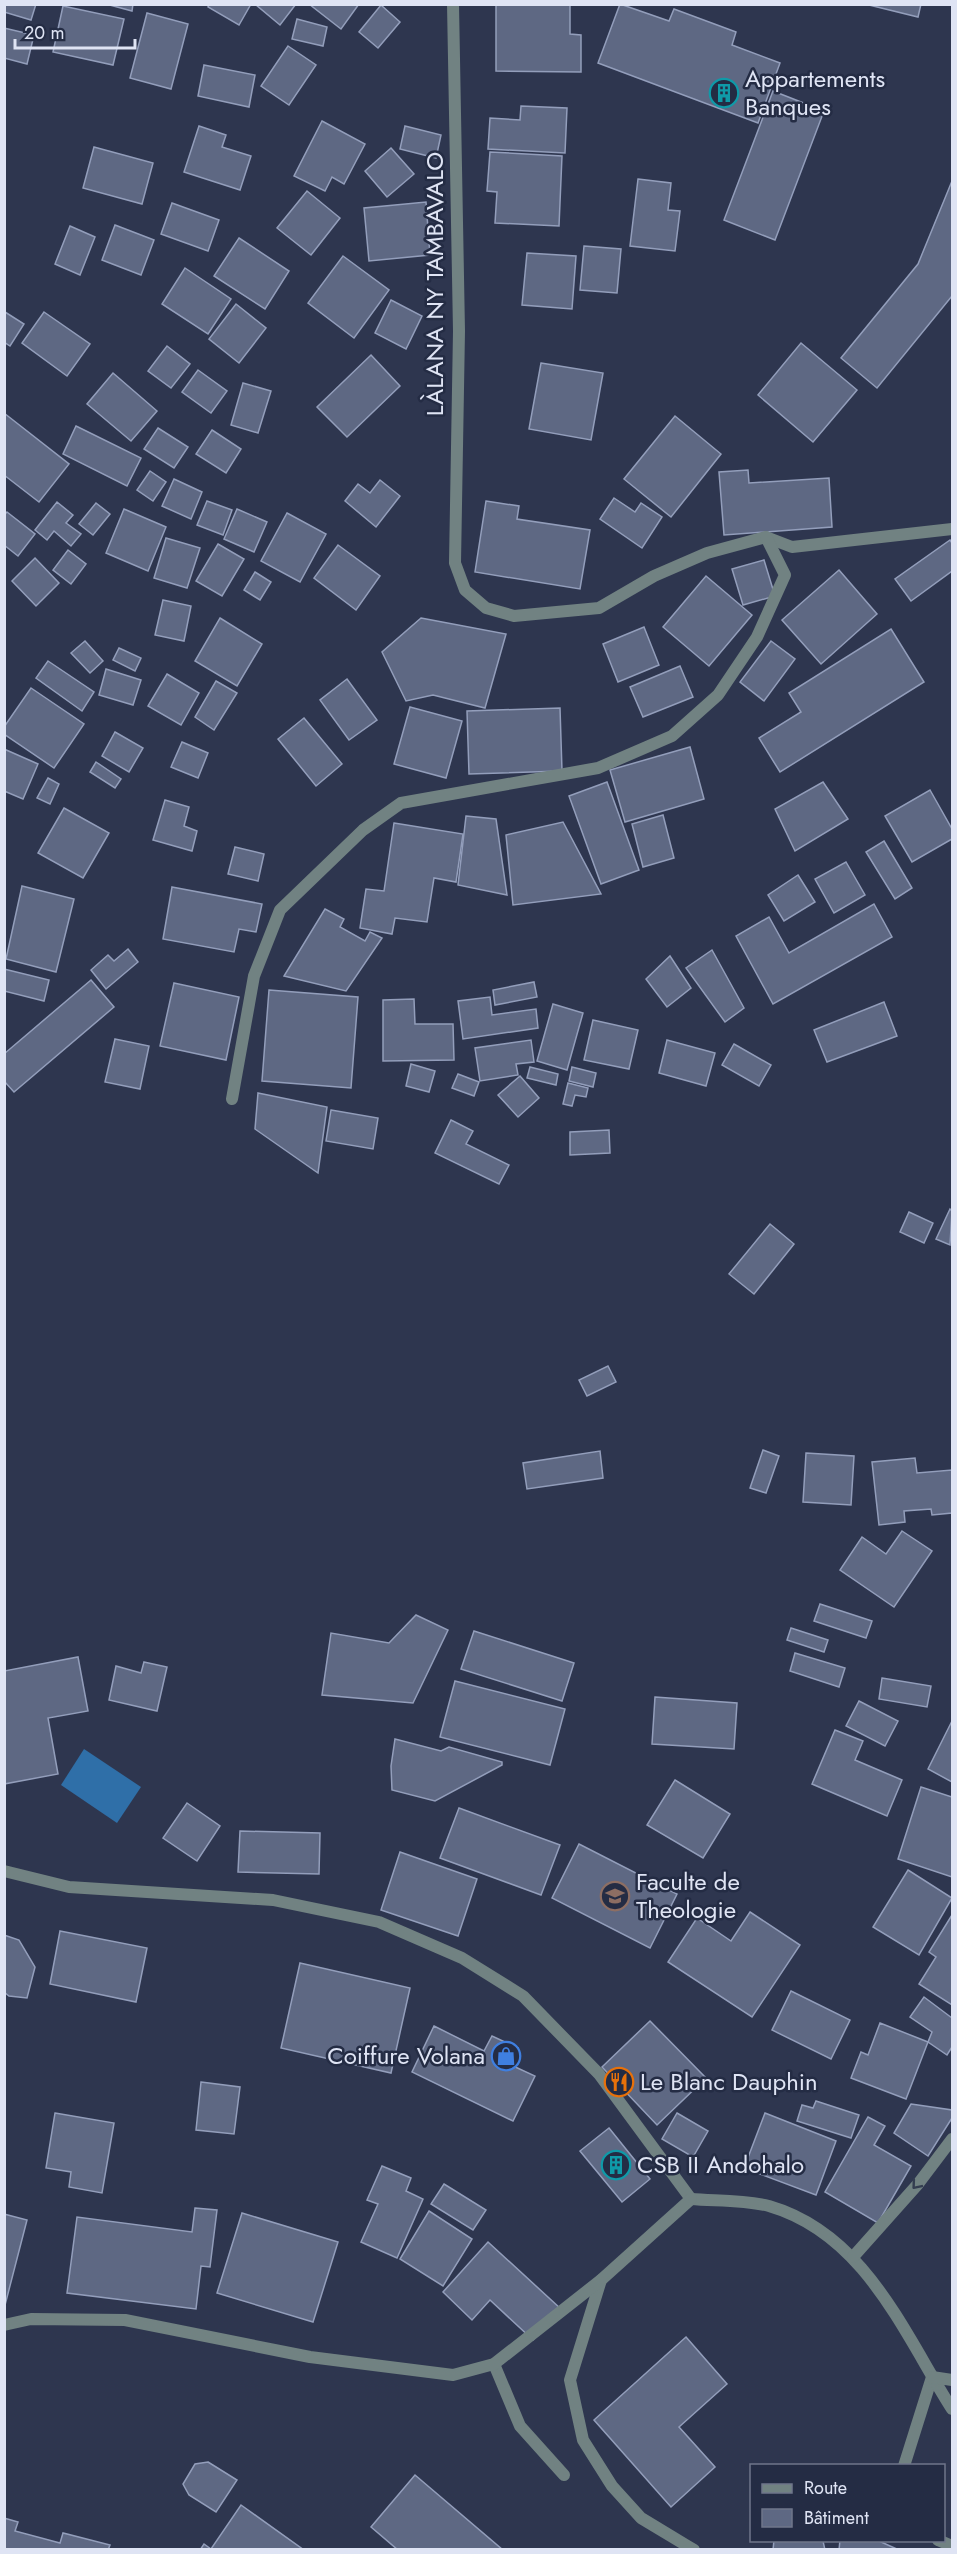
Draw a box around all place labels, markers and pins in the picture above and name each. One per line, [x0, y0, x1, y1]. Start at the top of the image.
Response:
place label: Appartements Banques [745, 61, 885, 124]
building icon: Appartements Banques [708, 77, 740, 109]
place label: Faculte de Theologie [636, 1864, 740, 1927]
school or university icon: Faculte de Theologie [599, 1880, 631, 1912]
place label: Coiffure Volana [327, 2038, 485, 2073]
shop icon: Coiffure Volana [490, 2040, 522, 2072]
place label: Le Blanc Dauphin [640, 2064, 818, 2099]
restaurant icon: Le Blanc Dauphin [603, 2066, 635, 2098]
place label: CSB II Andohalo [637, 2147, 804, 2182]
building icon: CSB II Andohalo [600, 2149, 632, 2181]

